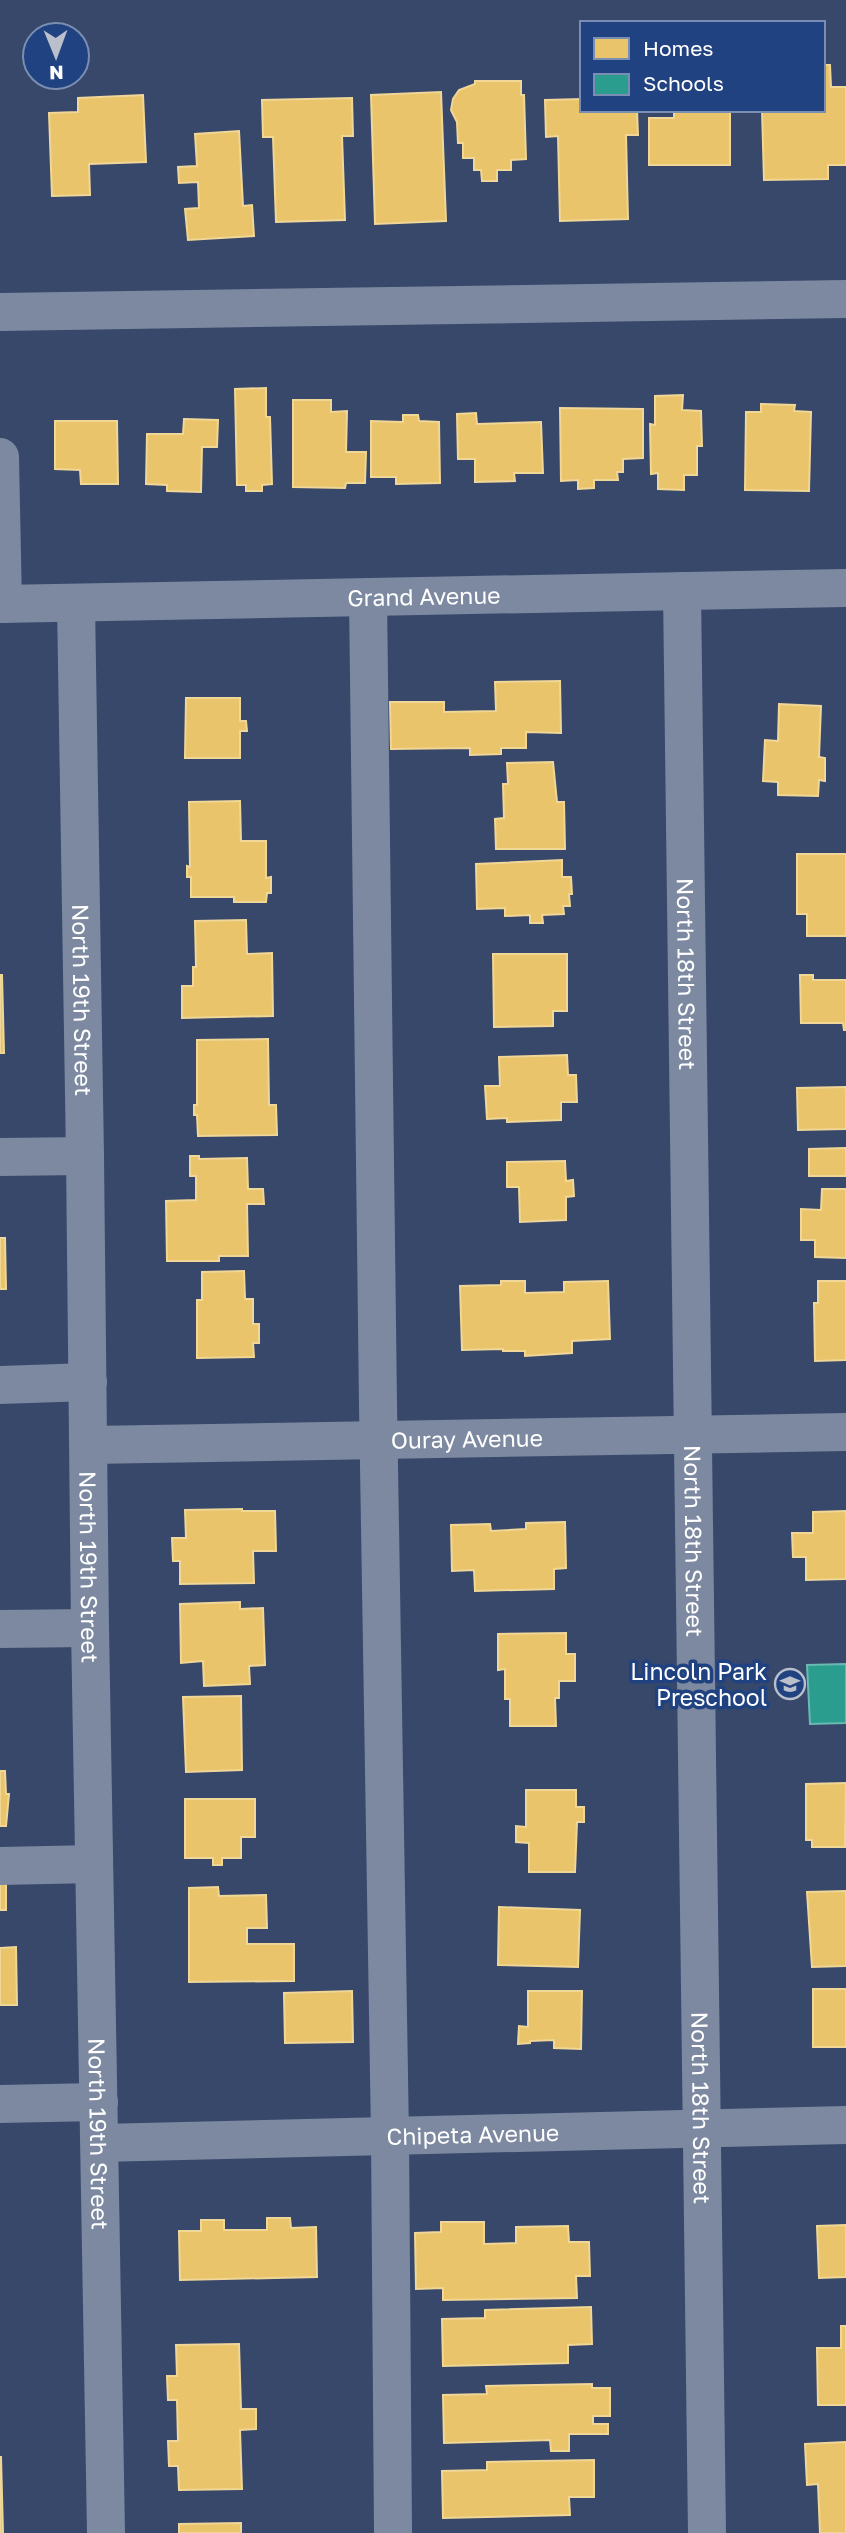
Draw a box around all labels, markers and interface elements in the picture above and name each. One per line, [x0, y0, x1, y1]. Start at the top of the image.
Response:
north arrow [21, 21, 91, 91]
legend [580, 21, 825, 112]
text: Homes [643, 35, 713, 61]
text: N [49, 62, 64, 85]
text: Schools [643, 70, 724, 96]
street label: Grand Avenue [347, 581, 501, 611]
street label: North 18th Street [672, 878, 702, 1070]
street label: North 19th Street [67, 904, 98, 1096]
street label: Ouray Avenue [391, 1423, 543, 1454]
street label: North 18th Street [679, 1445, 709, 1637]
street label: North 19th Street [74, 1471, 105, 1663]
place label: Lincoln Park Preschool [630, 1657, 767, 1711]
school or university icon: Lincoln Park Preschool [773, 1667, 807, 1701]
street label: North 18th Street [686, 2012, 717, 2204]
street label: North 19th Street [83, 2038, 115, 2230]
street label: Chipeta Avenue [386, 2118, 560, 2150]

